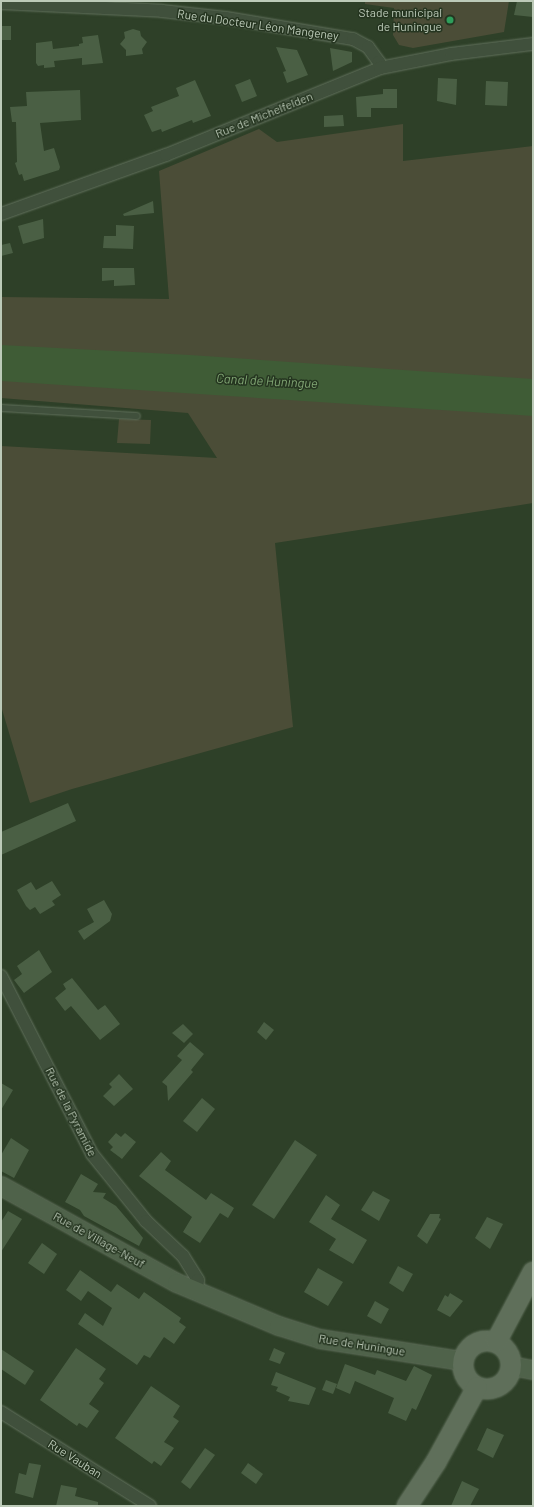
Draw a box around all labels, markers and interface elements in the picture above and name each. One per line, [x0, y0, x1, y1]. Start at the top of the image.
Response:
place label: Stade municipal de Huningue [358, 6, 442, 34]
street label: Rue du Docteur Léon Mangeney [176, 7, 340, 43]
marker: Stade municipal de Huningue [445, 15, 455, 25]
street label: Rue de Michelfelden [213, 89, 315, 141]
water label: Canal de Huningue [216, 371, 318, 391]
street label: Rue de la Pyramide [42, 1065, 100, 1159]
street label: Rue de Village-Neuf [51, 1209, 147, 1271]
street label: Rue de Huningue [318, 1331, 406, 1359]
street label: Rue Vauban [45, 1437, 105, 1481]

